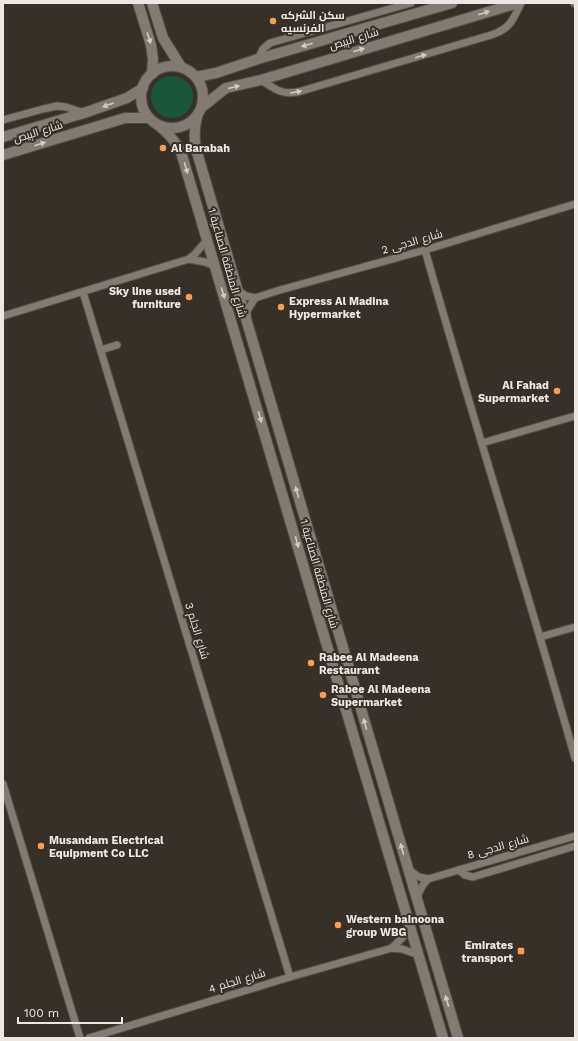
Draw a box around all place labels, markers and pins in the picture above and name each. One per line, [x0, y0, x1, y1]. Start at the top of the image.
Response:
place label: سكن الشركه الفرنسيه [281, 9, 345, 35]
marker: سكن الشركه الفرنسيه [268, 16, 278, 26]
place label: Al Barabah [171, 142, 230, 155]
marker: Al Barabah [158, 143, 168, 153]
place label: Sky line used furniture [109, 285, 181, 311]
marker: Sky line used furniture [184, 292, 194, 302]
place label: Express Al Madina Hypermarket [289, 295, 389, 321]
marker: Express Al Madina Hypermarket [276, 302, 286, 312]
place label: Al Fahad Supermarket [478, 379, 549, 405]
marker: Al Fahad Supermarket [552, 386, 562, 396]
place label: Rabee Al Madeena Restaurant [319, 651, 419, 677]
marker: Rabee Al Madeena Restaurant [306, 658, 316, 668]
place label: Rabee Al Madeena Supermarket [331, 683, 431, 709]
marker: Rabee Al Madeena Supermarket [318, 690, 328, 700]
place label: Musandam Electrical Equipment Co LLC [49, 834, 164, 860]
marker: Musandam Electrical Equipment Co LLC [36, 841, 46, 851]
place label: Western bainoona group WBG [346, 913, 445, 939]
marker: Western bainoona group WBG [333, 920, 343, 930]
place label: Emirates transport [462, 939, 513, 965]
marker: Emirates transport [516, 946, 526, 956]

